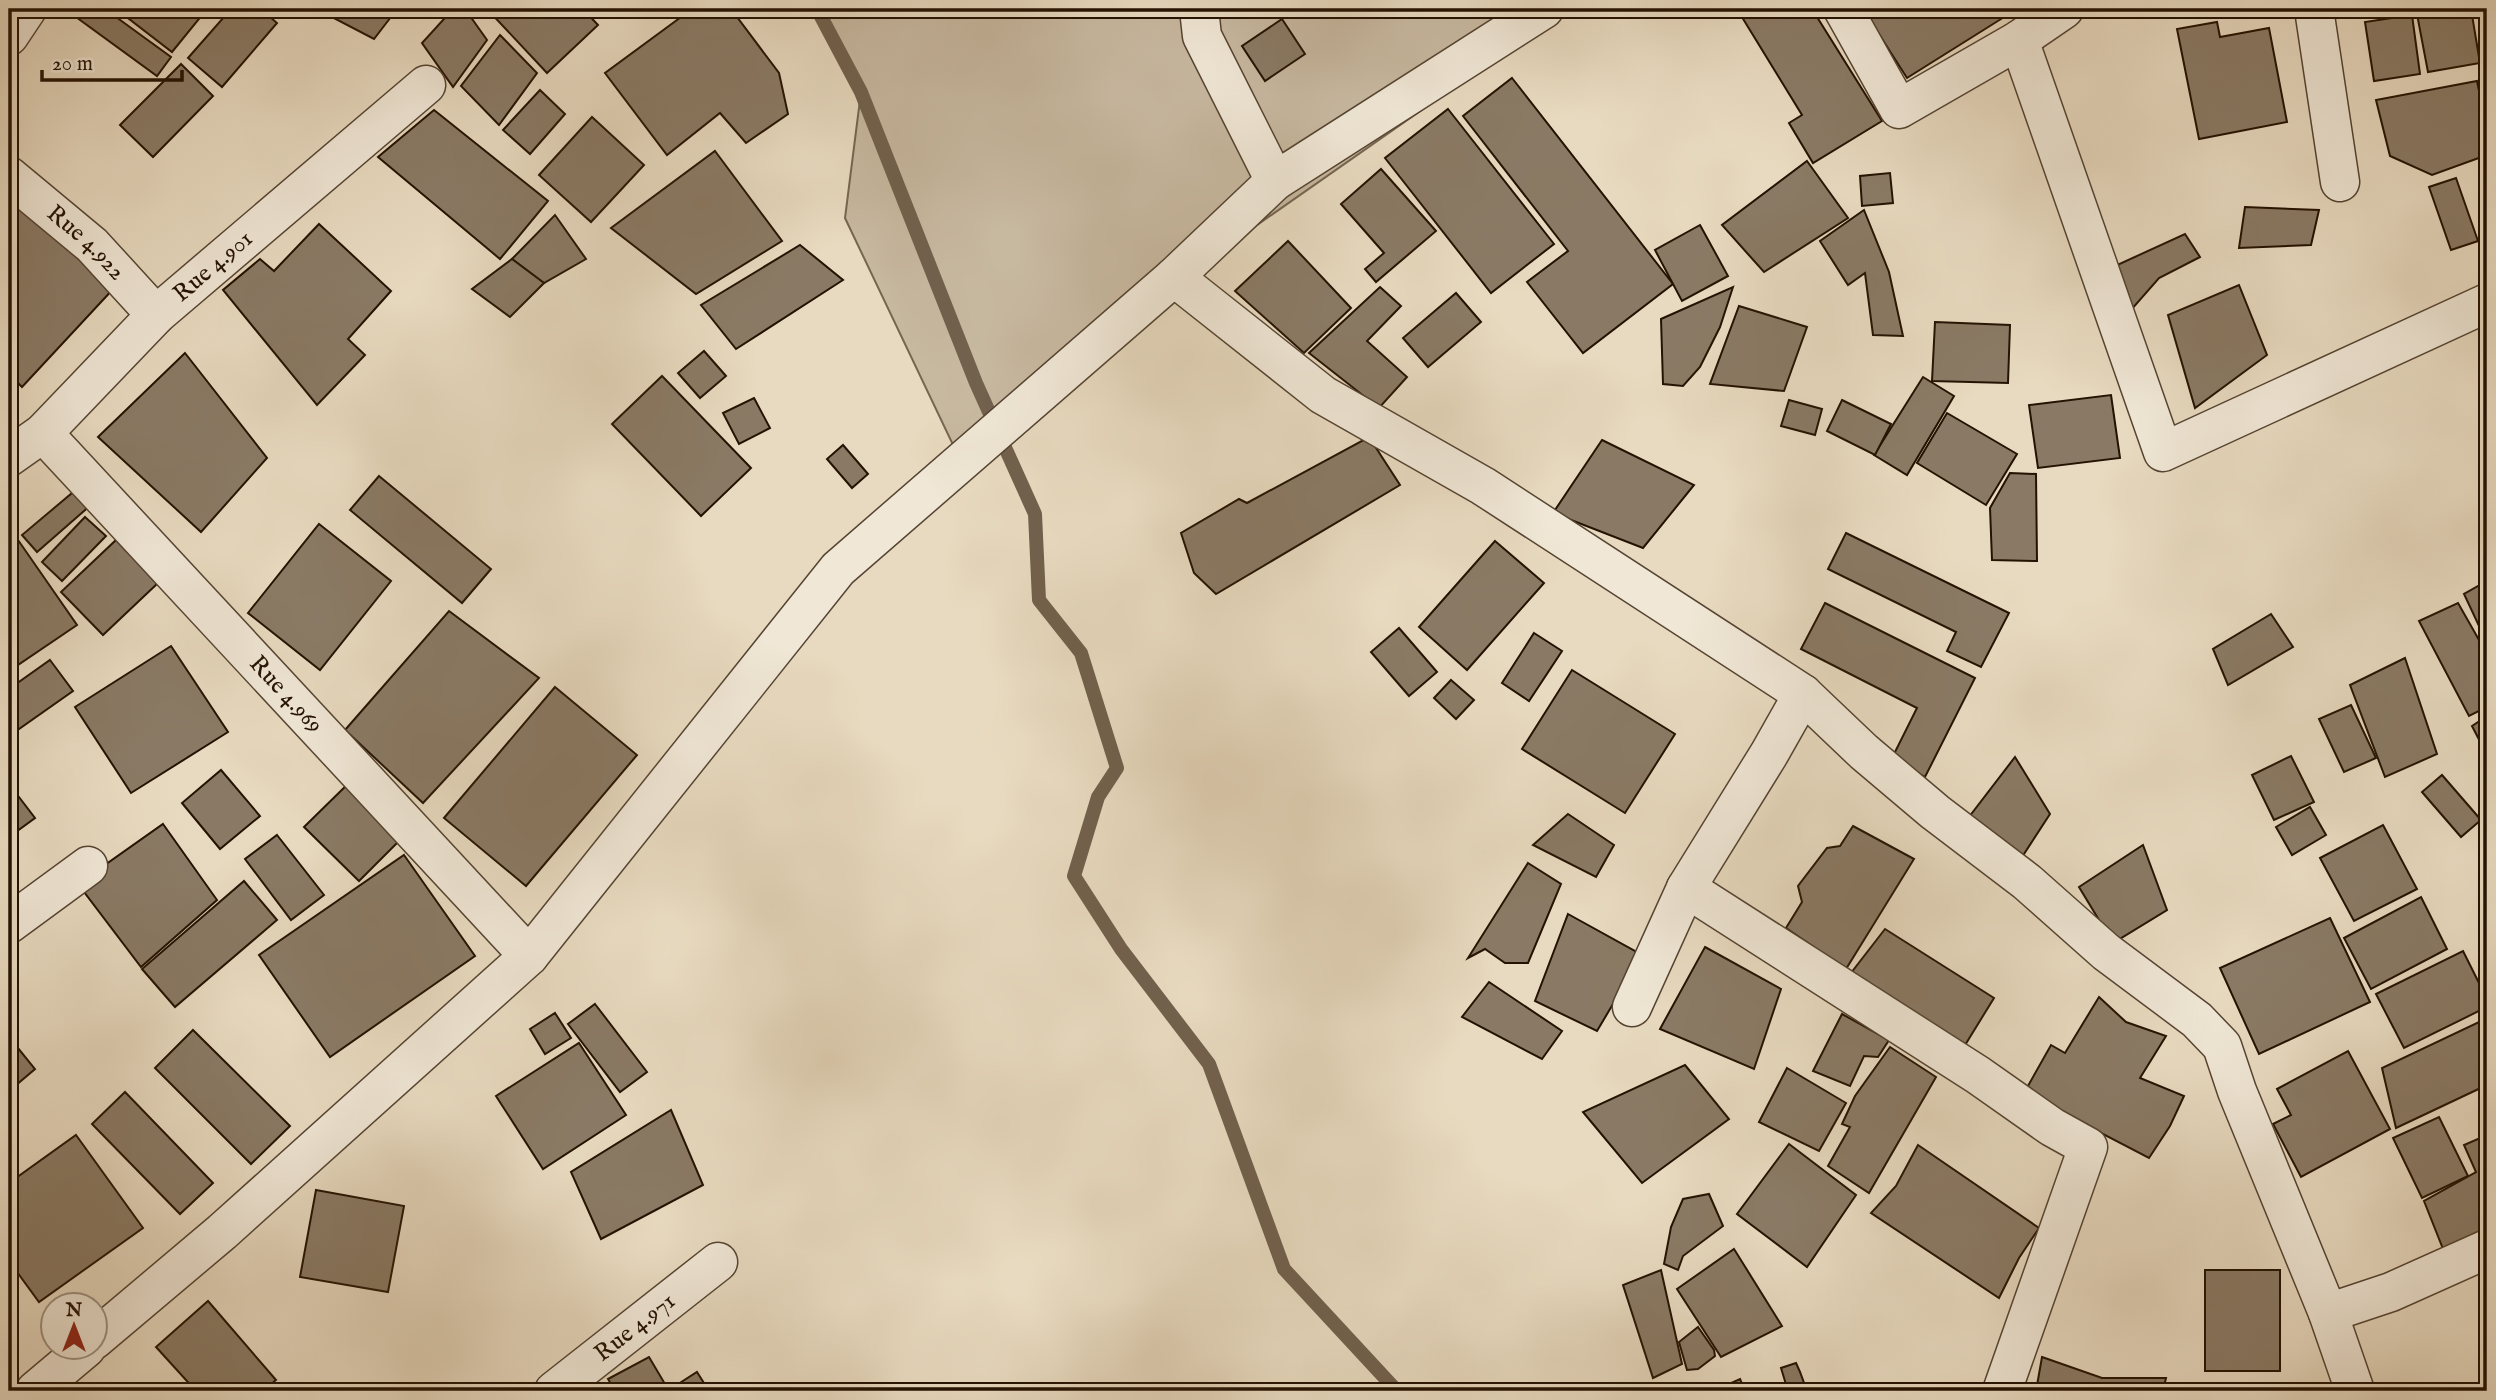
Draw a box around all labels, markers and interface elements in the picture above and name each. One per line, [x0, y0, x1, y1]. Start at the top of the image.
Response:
scale bar [42, 38, 182, 82]
text: 20 m [52, 51, 93, 78]
street label: Rue 4.922 [40, 198, 132, 287]
street label: Rue 4.901 [167, 224, 259, 309]
street label: Rue 4.969 [242, 649, 330, 740]
street label: Rue 4.971 [588, 1286, 682, 1369]
north arrow [38, 1292, 108, 1362]
text: N [65, 1299, 83, 1323]

